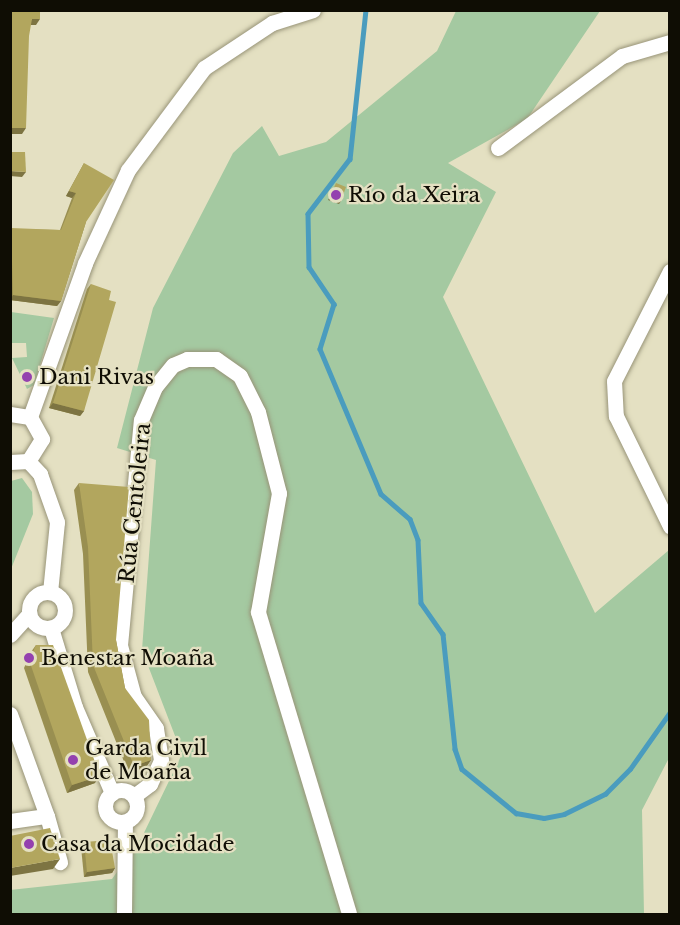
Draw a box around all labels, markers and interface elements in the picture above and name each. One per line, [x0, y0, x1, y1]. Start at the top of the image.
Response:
place label: Río da Xeira [348, 182, 481, 208]
marker: Río da Xeira [329, 188, 343, 202]
place label: Dani Rivas [39, 364, 154, 390]
marker: Dani Rivas [20, 370, 34, 384]
street label: Rúa Centoleira [114, 422, 156, 584]
place label: Benestar Moaña [41, 645, 215, 671]
marker: Benestar Moaña [22, 651, 36, 665]
place label: Garda Civil de Moaña [85, 735, 207, 785]
marker: Garda Civil de Moaña [66, 753, 80, 767]
place label: Casa da Mocidade [41, 831, 235, 857]
marker: Casa da Mocidade [22, 837, 36, 851]

